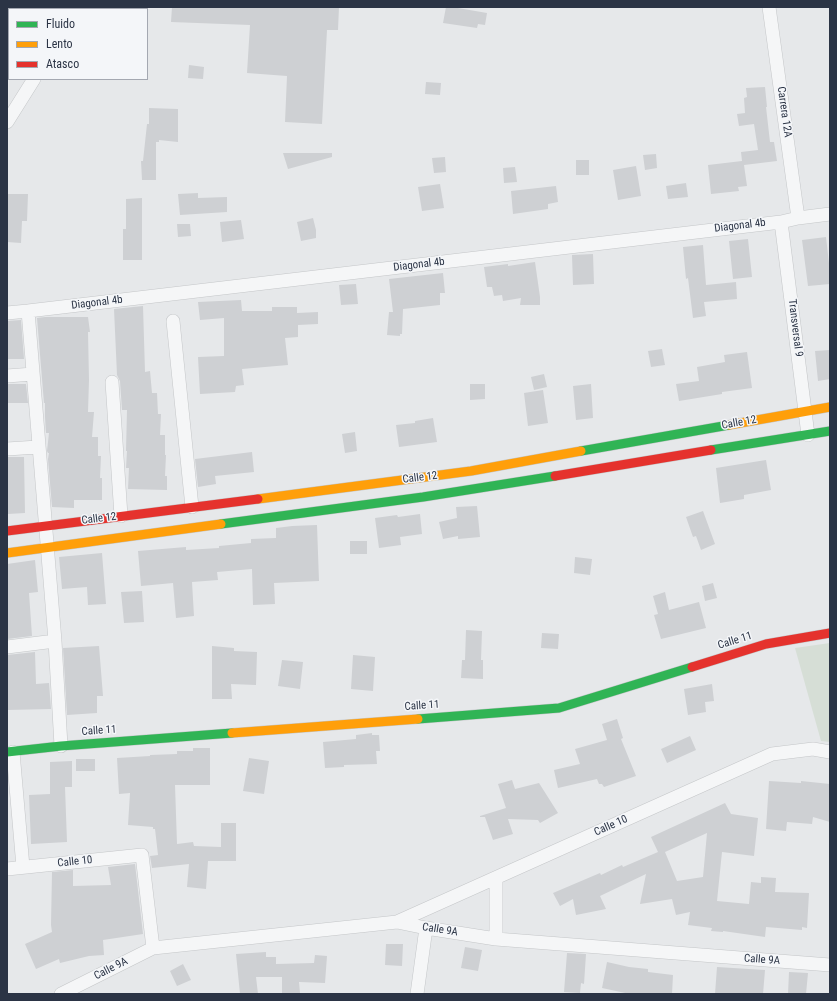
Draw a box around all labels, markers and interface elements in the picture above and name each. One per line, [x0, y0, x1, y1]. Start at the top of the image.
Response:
legend [8, 8, 148, 80]
text: Fluido [46, 17, 75, 31]
text: Lento [46, 37, 73, 51]
text: Atasco [46, 57, 79, 71]
street label: Carrera 12A [774, 86, 794, 138]
street label: Diagonal 4b [714, 216, 766, 236]
street label: Diagonal 4b [393, 255, 445, 275]
street label: Diagonal 4b [71, 293, 123, 313]
street label: Transversal 9 [785, 298, 805, 358]
street label: Calle 12 [721, 413, 757, 433]
street label: Calle 12 [402, 469, 438, 487]
street label: Calle 12 [81, 510, 117, 528]
street label: Calle 11 [716, 630, 754, 652]
street label: Calle 11 [404, 698, 440, 714]
street label: Calle 11 [81, 723, 117, 739]
street label: Calle 10 [592, 813, 630, 839]
street label: Calle 10 [57, 854, 93, 870]
street label: Calle 9A [421, 921, 459, 939]
street label: Calle 9A [744, 952, 780, 968]
street label: Calle 9A [92, 955, 130, 983]

